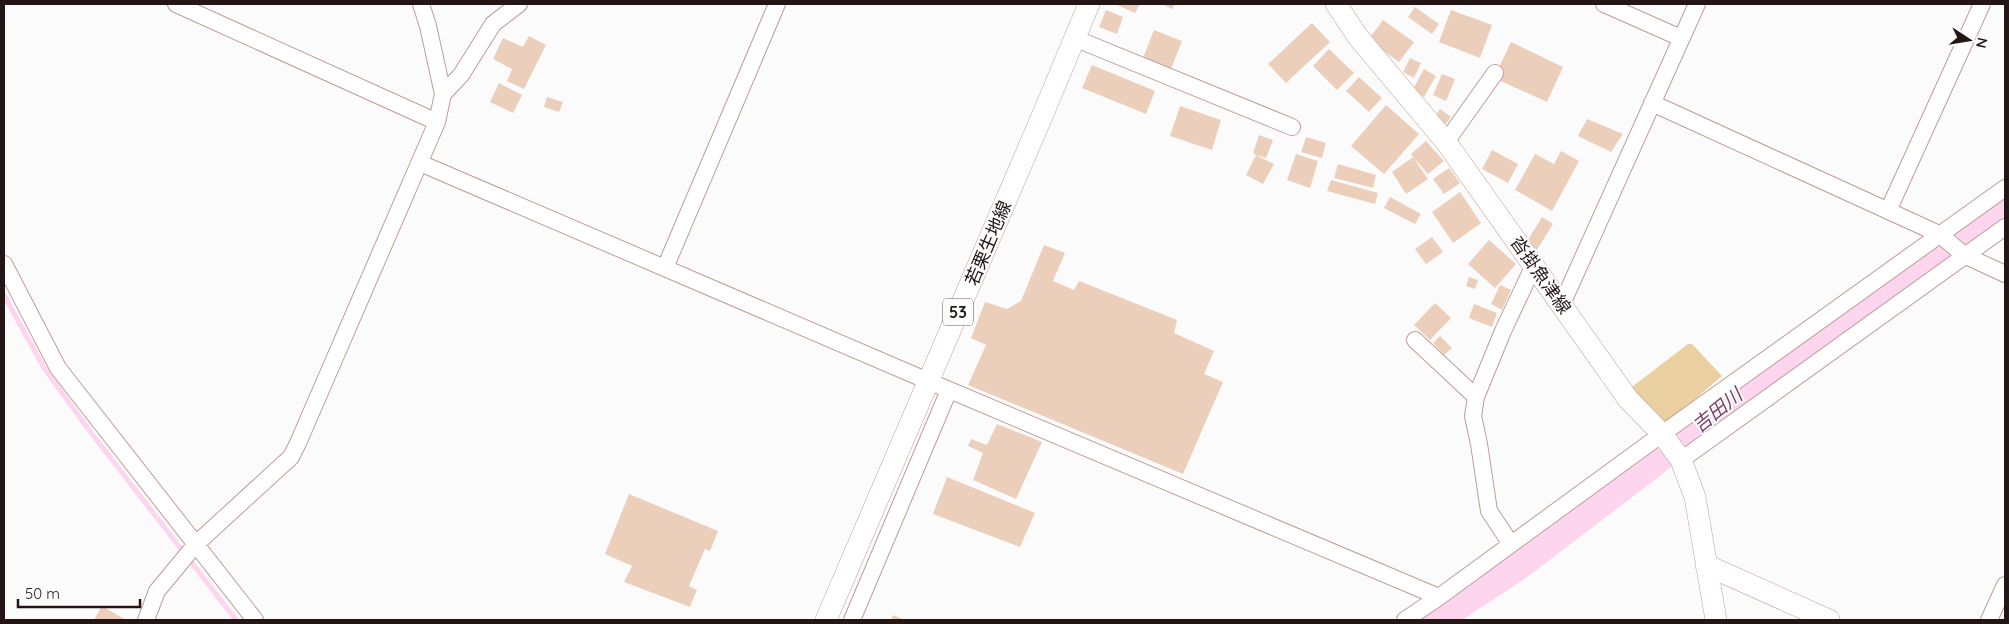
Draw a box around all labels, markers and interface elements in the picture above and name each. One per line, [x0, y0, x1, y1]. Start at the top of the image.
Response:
north arrow [1944, 15, 1994, 65]
text: N [1972, 36, 1992, 50]
street label: 若栗生地線 [960, 197, 1016, 289]
street label: 沓掛魚津線 [1506, 232, 1576, 318]
road number: 53 [943, 298, 973, 326]
water label: 吉田川 [1687, 381, 1748, 437]
scale bar [18, 576, 140, 608]
text: 50 m [25, 584, 60, 603]

